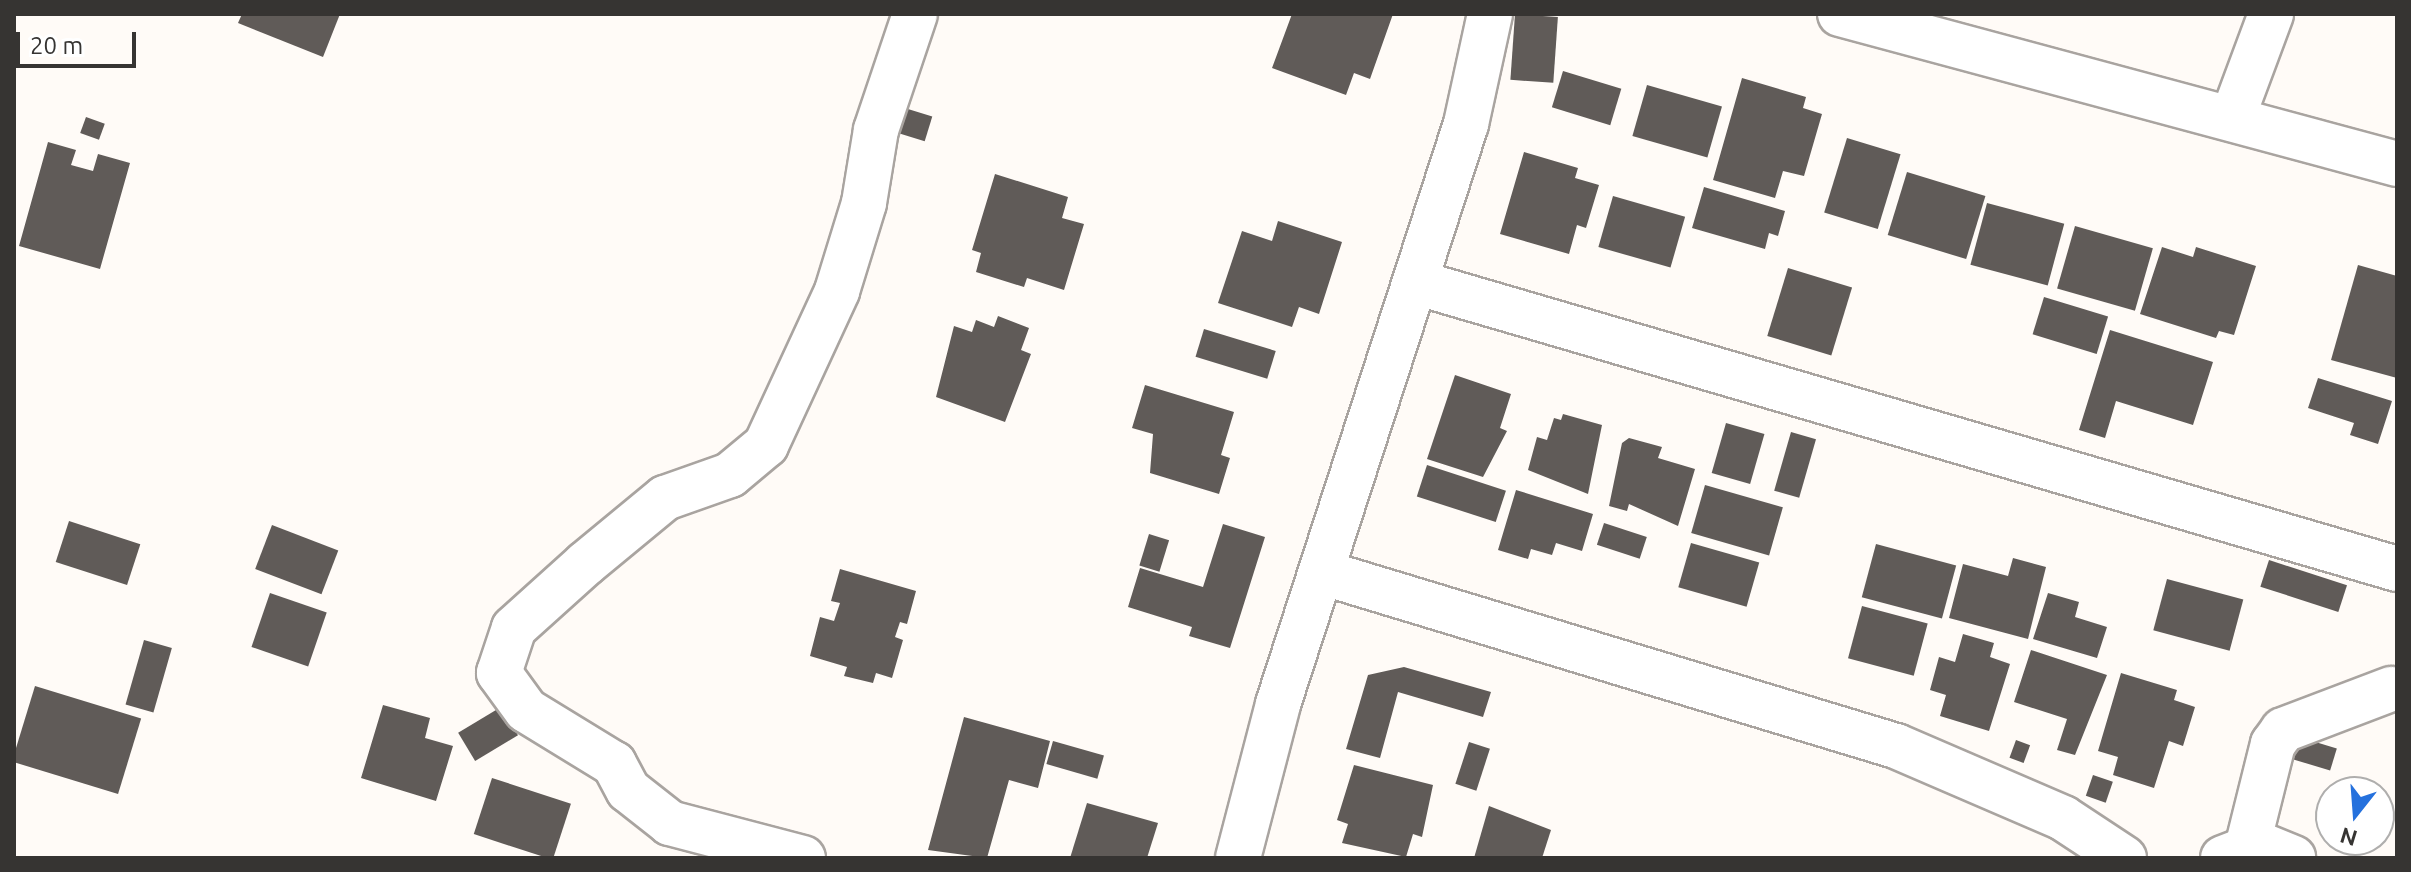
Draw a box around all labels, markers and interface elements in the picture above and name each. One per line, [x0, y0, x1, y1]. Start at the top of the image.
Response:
scale bar [20, 16, 140, 66]
text: 20 m [30, 32, 83, 59]
north arrow [2315, 776, 2395, 856]
text: N [2337, 823, 2360, 852]

